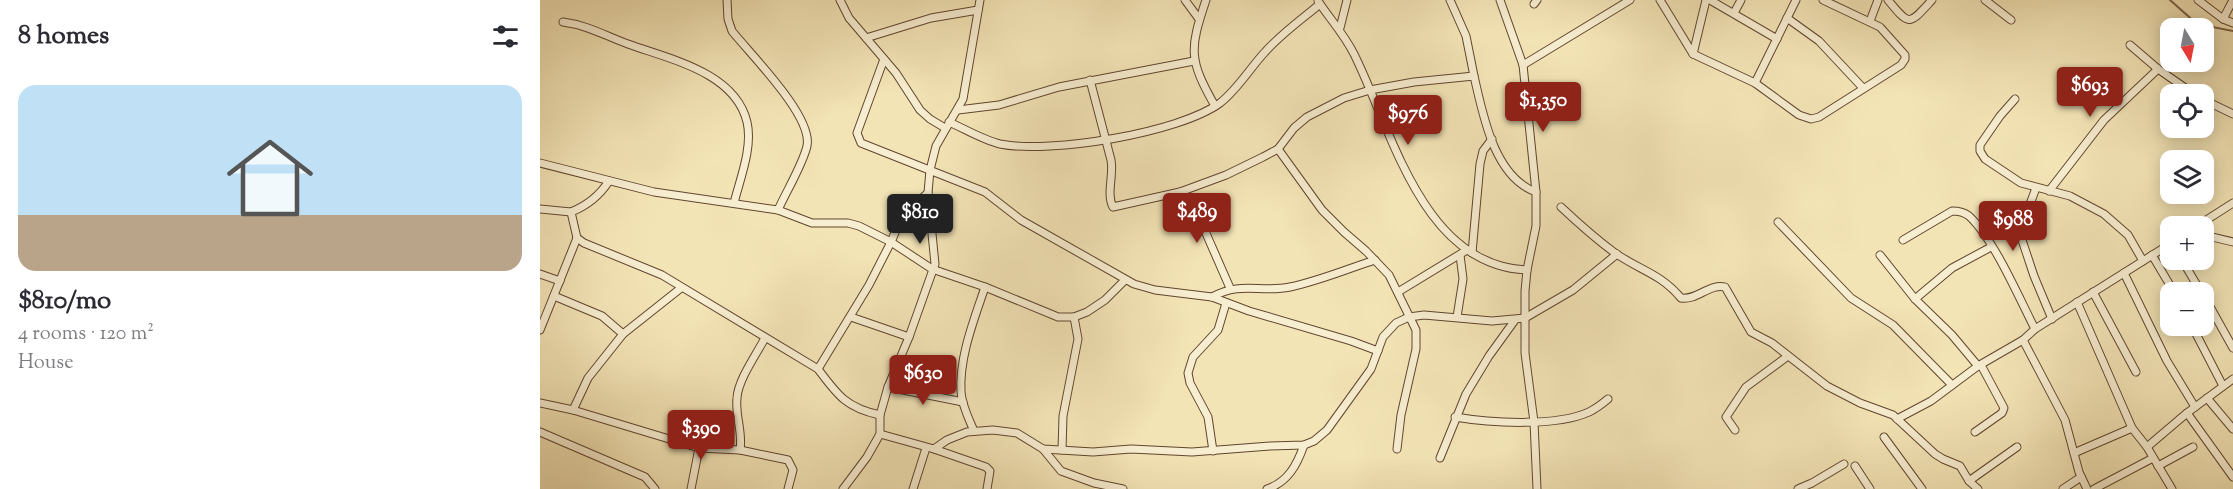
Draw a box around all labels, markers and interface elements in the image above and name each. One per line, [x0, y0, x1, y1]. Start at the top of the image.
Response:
text: 8 homes [18, 18, 109, 55]
north arrow [2160, 18, 2214, 72]
map controls [2160, 18, 2214, 336]
icon: filters [489, 20, 522, 53]
pin: $693 [2054, 67, 2126, 118]
text: $693 [2071, 72, 2109, 101]
pin: $1,350 [1494, 82, 1592, 133]
button: locate [2160, 84, 2214, 138]
text: $1,350 [1519, 87, 1567, 116]
pin: $976 [1372, 95, 1444, 146]
text: $976 [1388, 100, 1428, 129]
icon: home [216, 124, 324, 232]
button: layers [2160, 150, 2214, 204]
pin: $489 [1161, 193, 1233, 244]
pin: $810 [884, 194, 956, 245]
text: $489 [1177, 198, 1217, 227]
text: $810 [901, 199, 939, 228]
pin: $988 [1977, 201, 2049, 252]
text: $988 [1993, 206, 2033, 235]
button: + [2160, 216, 2214, 270]
button: − [2160, 282, 2214, 336]
text: $810/mo [18, 283, 111, 320]
text: 4 rooms · 120 m² [18, 320, 154, 349]
text: House [18, 349, 73, 378]
pin: $630 [887, 355, 959, 406]
text: $630 [903, 360, 943, 389]
pin: $390 [665, 410, 737, 461]
text: $390 [682, 415, 720, 444]

